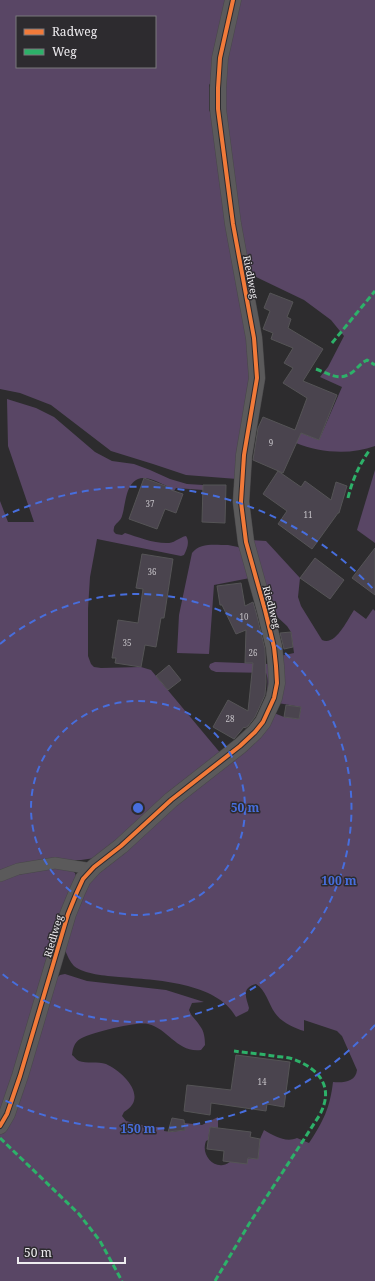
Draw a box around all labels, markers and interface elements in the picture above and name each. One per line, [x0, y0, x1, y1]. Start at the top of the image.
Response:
legend [16, 16, 156, 68]
text: Radweg [52, 23, 98, 40]
text: Weg [52, 43, 77, 60]
street label: Riedlweg [240, 254, 262, 300]
house number: 9 [269, 437, 273, 448]
house number: 37 [146, 498, 155, 509]
house number: 11 [304, 509, 312, 520]
house number: 36 [148, 566, 157, 577]
street label: Riedlweg [260, 584, 285, 631]
house number: 10 [240, 611, 249, 622]
house number: 35 [123, 637, 131, 648]
house number: 26 [249, 647, 258, 658]
house number: 28 [226, 713, 235, 724]
text: 50 m [231, 799, 259, 816]
centre of rings [131, 801, 145, 815]
text: 100 m [321, 872, 357, 889]
street label: Riedlweg [40, 912, 66, 959]
house number: 14 [258, 1076, 267, 1087]
text: 150 m [120, 1120, 156, 1137]
scale bar [18, 1239, 125, 1265]
text: 50 m [24, 1244, 52, 1261]

